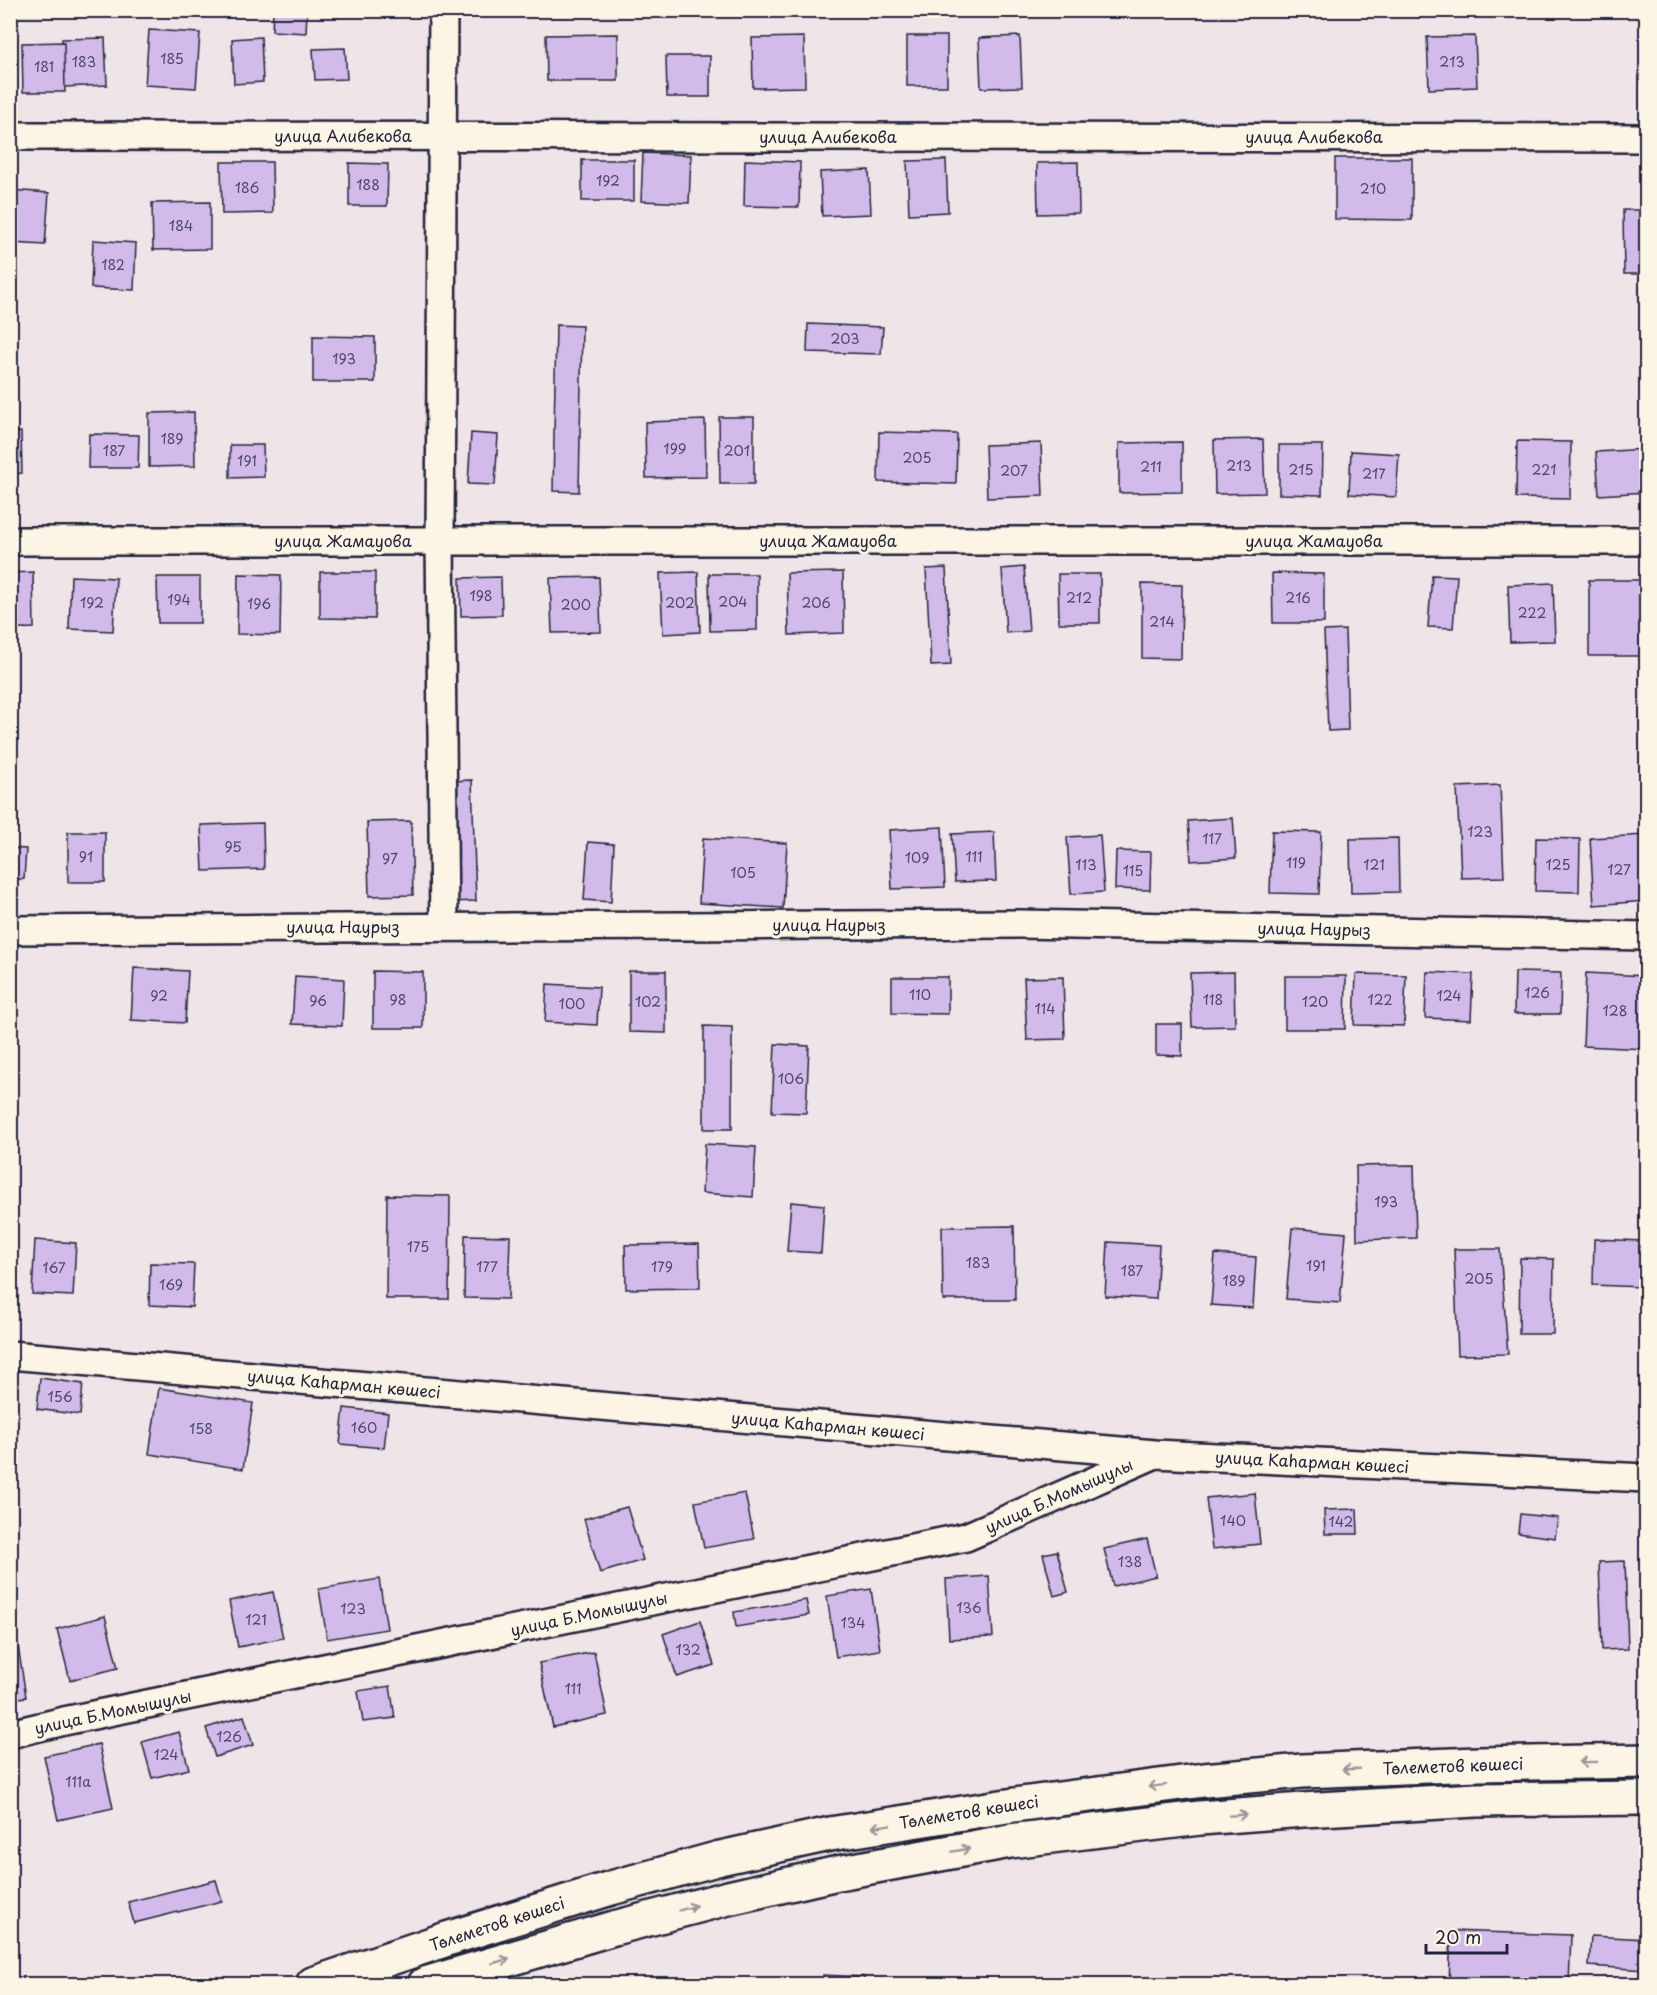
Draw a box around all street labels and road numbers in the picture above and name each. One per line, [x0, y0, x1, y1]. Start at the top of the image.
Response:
street label: улица Алибекова [274, 123, 412, 147]
street label: улица Алибекова [759, 124, 897, 148]
street label: улица Алибекова [1245, 124, 1383, 148]
street label: улица Жамауова [274, 528, 412, 552]
street label: улица Жамауова [759, 528, 897, 552]
street label: улица Жамауова [1245, 528, 1383, 552]
street label: улица Наурыз [772, 912, 886, 936]
street label: улица Наурыз [286, 914, 400, 938]
street label: улица Наурыз [1257, 915, 1371, 941]
street label: улица Каһарман көшесі [246, 1363, 442, 1403]
street label: улица Каһарман көшесі [730, 1405, 926, 1445]
street label: улица Каһарман көшесі [1214, 1444, 1410, 1478]
street label: улица Б.Момышулы [981, 1452, 1136, 1539]
street label: улица Б.Момышулы [508, 1585, 669, 1641]
street label: улица Б.Момышулы [32, 1683, 193, 1739]
street label: Төлеметов көшесі [1382, 1751, 1524, 1779]
street label: Төлеметов көшесі [897, 1788, 1040, 1834]
street label: Төлеметов көшесі [426, 1890, 567, 1956]

